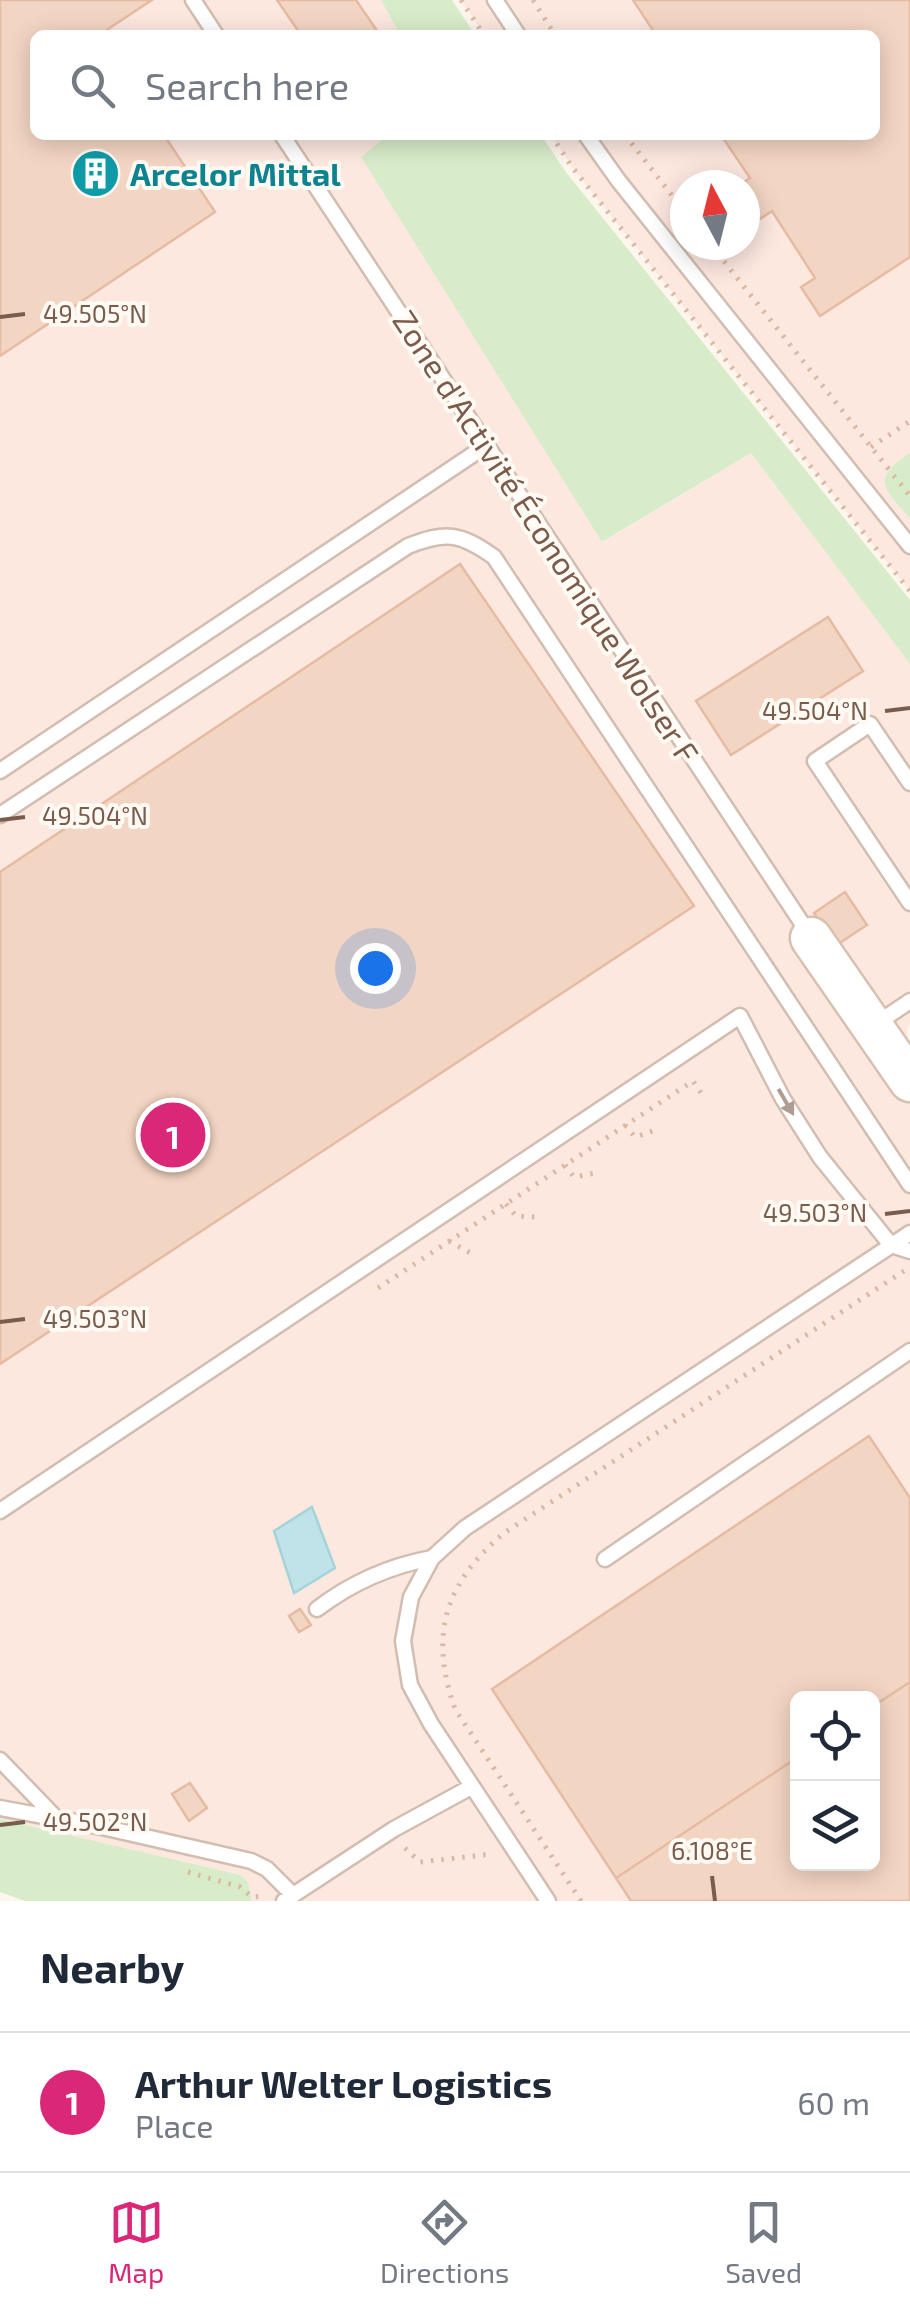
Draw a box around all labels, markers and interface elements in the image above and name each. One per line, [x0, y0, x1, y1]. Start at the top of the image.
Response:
search box [30, 30, 880, 140]
icon: search [65, 58, 120, 113]
text: Search here [145, 62, 349, 108]
building icon: Arcelor Mittal [69, 147, 121, 199]
place label: Arcelor Mittal [130, 154, 341, 192]
north arrow [670, 170, 760, 260]
text: 49.505°N [43, 298, 147, 328]
street label: Zone d'Activité Économique Wolser F [386, 302, 708, 770]
text: 49.504°N [762, 695, 868, 725]
text: 49.504°N [42, 800, 148, 830]
your location [350, 943, 401, 994]
one-way arrow [777, 1088, 795, 1116]
pin: 1 [140, 1098, 206, 1172]
text: 49.503°N [763, 1197, 867, 1227]
text: 49.503°N [43, 1303, 147, 1333]
map controls [790, 1691, 880, 1871]
button: locate [790, 1691, 880, 1781]
button: layers [790, 1781, 880, 1871]
text: 49.502°N [43, 1806, 147, 1836]
text: 6.108°E [671, 1835, 753, 1865]
text: Nearby [40, 1941, 184, 1991]
text: Arthur Welter Logistics [135, 2060, 552, 2106]
text: 1 [66, 2083, 79, 2121]
text: 60 m [797, 2083, 870, 2121]
text: Place [135, 2106, 214, 2144]
tab: Map [108, 2195, 164, 2289]
tab: Directions [380, 2195, 509, 2289]
tab: Saved [725, 2195, 802, 2289]

